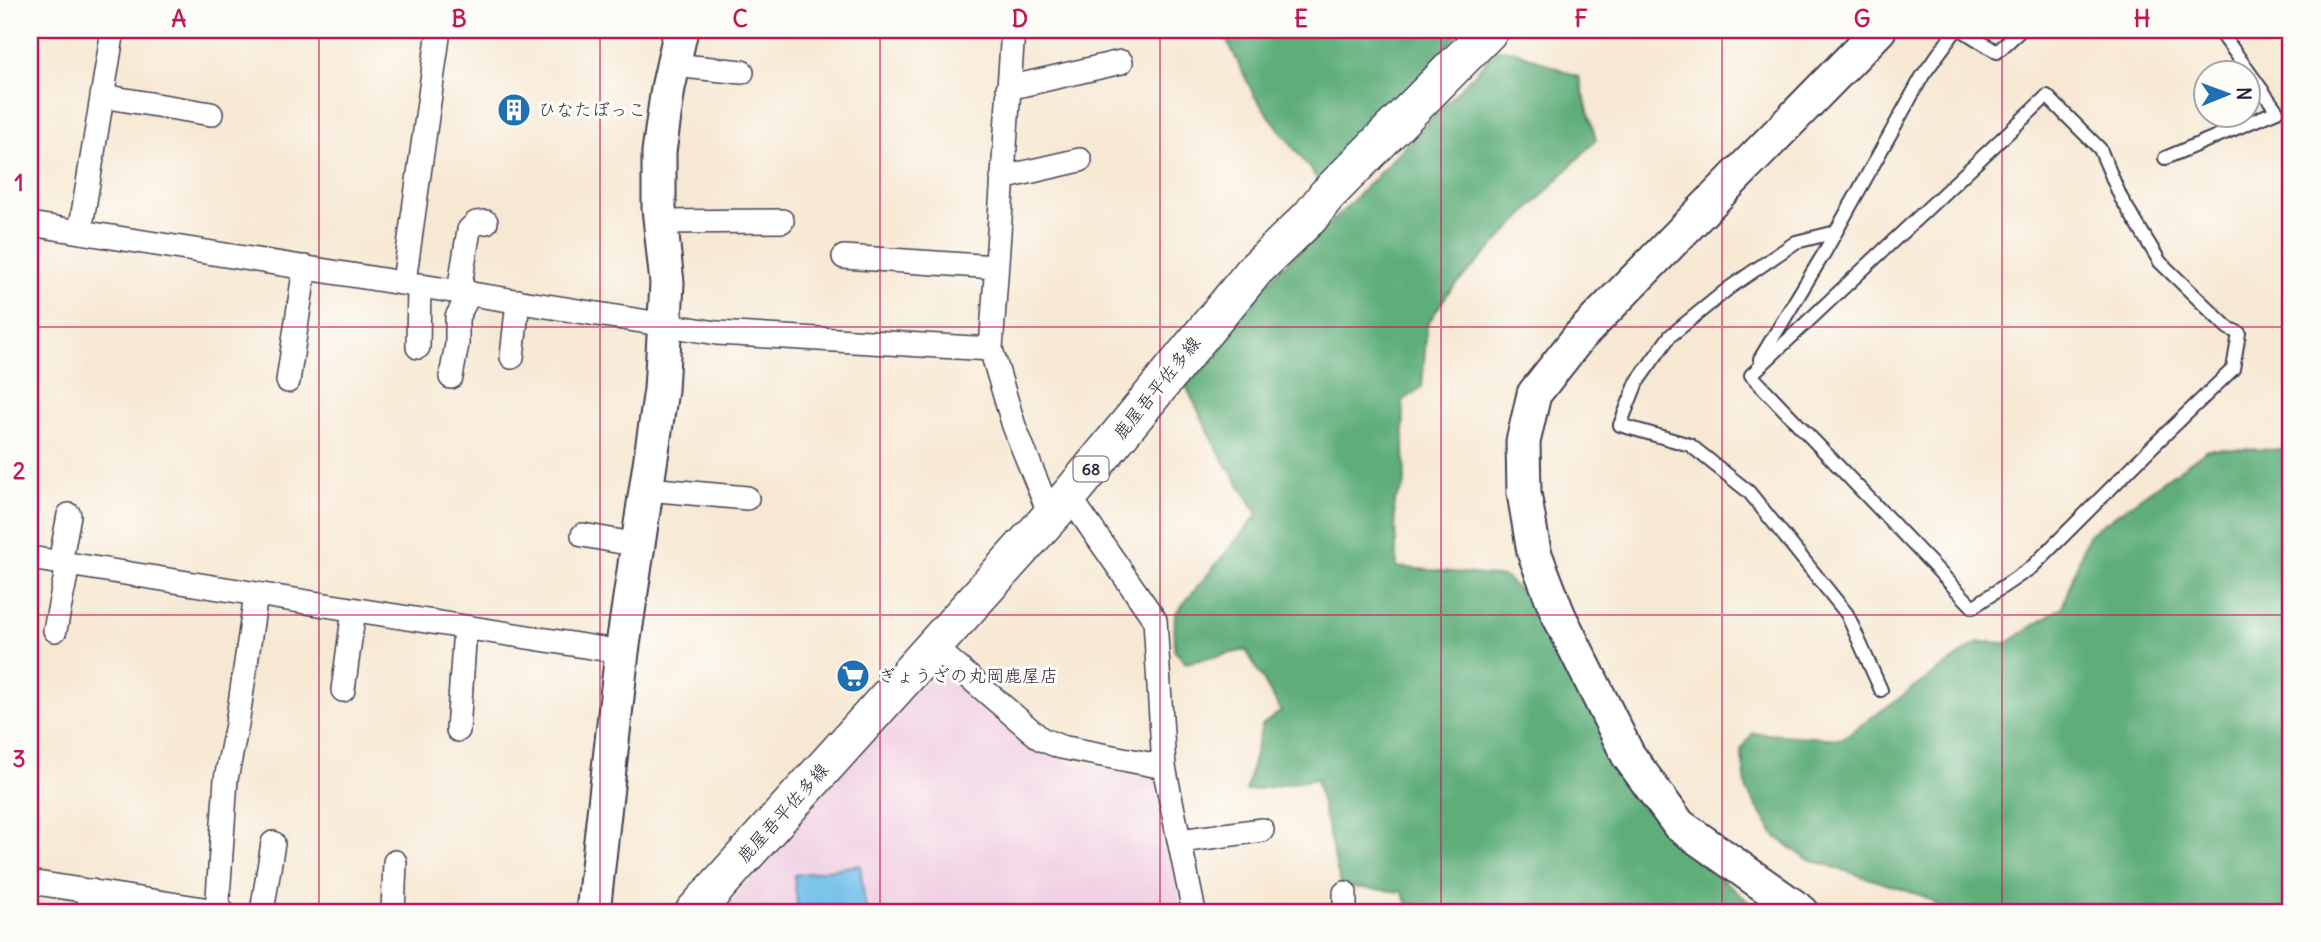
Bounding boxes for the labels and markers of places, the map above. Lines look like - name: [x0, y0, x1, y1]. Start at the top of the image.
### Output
- building icon: ひなたぼっこ: [495, 91, 533, 129]
- place label: ひなたぼっこ: [538, 98, 646, 121]
- supermarket icon: ぎょうざの丸岡鹿屋店: [834, 657, 872, 695]
- place label: ぎょうざの丸岡鹿屋店: [878, 664, 1058, 687]

